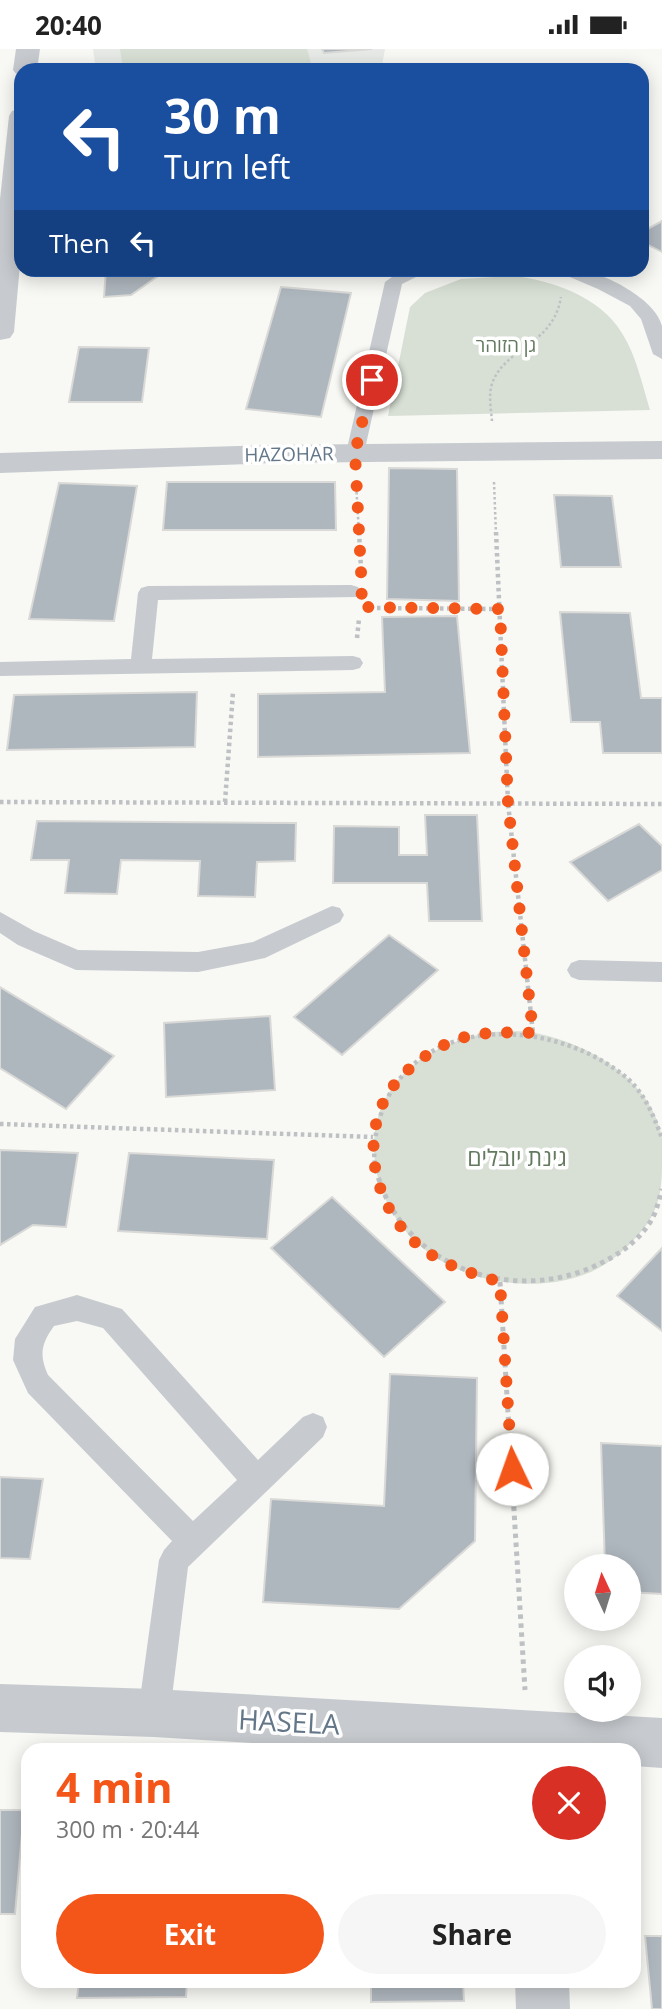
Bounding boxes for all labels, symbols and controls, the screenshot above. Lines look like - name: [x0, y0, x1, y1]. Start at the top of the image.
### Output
- text: 20:40: [35, 7, 102, 43]
- text: 30 m: [164, 82, 281, 148]
- icon: left: [49, 91, 140, 182]
- text: Turn left: [164, 145, 290, 188]
- icon: left: [124, 224, 162, 262]
- text: Then: [49, 225, 110, 261]
- park label: גן הזוהר: [476, 332, 536, 358]
- pin: [342, 350, 402, 410]
- icon: arrive: [353, 361, 391, 399]
- street label: HAZOHAR: [244, 440, 334, 468]
- park label: גינת יובלים: [467, 1141, 567, 1173]
- position arrow: [475, 1432, 549, 1506]
- north arrow: [564, 1554, 640, 1631]
- map controls: [564, 1554, 641, 1722]
- button: sound: [564, 1645, 641, 1722]
- street label: HASELA: [237, 1699, 341, 1743]
- text: 4 min: [56, 1758, 173, 1815]
- button: close: [532, 1766, 606, 1840]
- text: 300 m · 20:44: [56, 1813, 199, 1845]
- button: Exit: [56, 1894, 324, 1974]
- button: Share: [338, 1894, 606, 1974]

